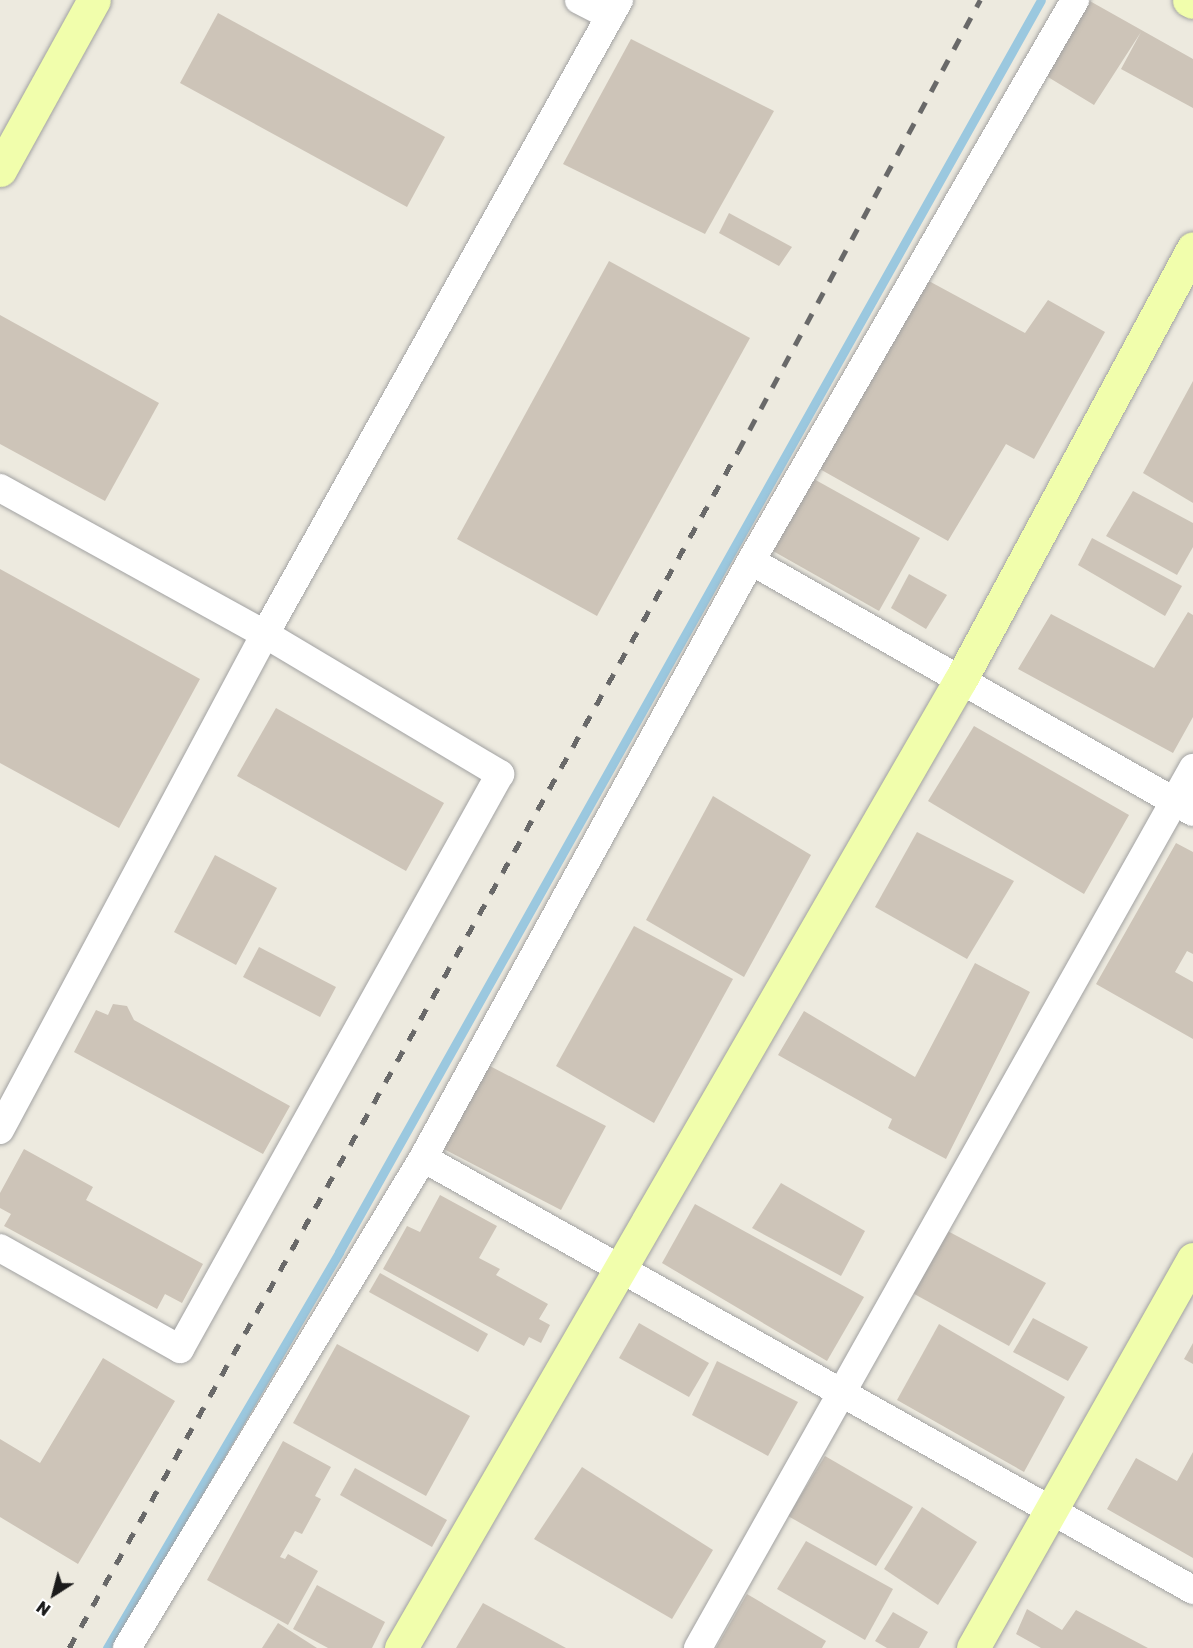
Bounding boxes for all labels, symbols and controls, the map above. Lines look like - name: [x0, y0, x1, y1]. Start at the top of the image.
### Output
- north arrow: [24, 1564, 84, 1624]
- text: N: [33, 1597, 54, 1620]

